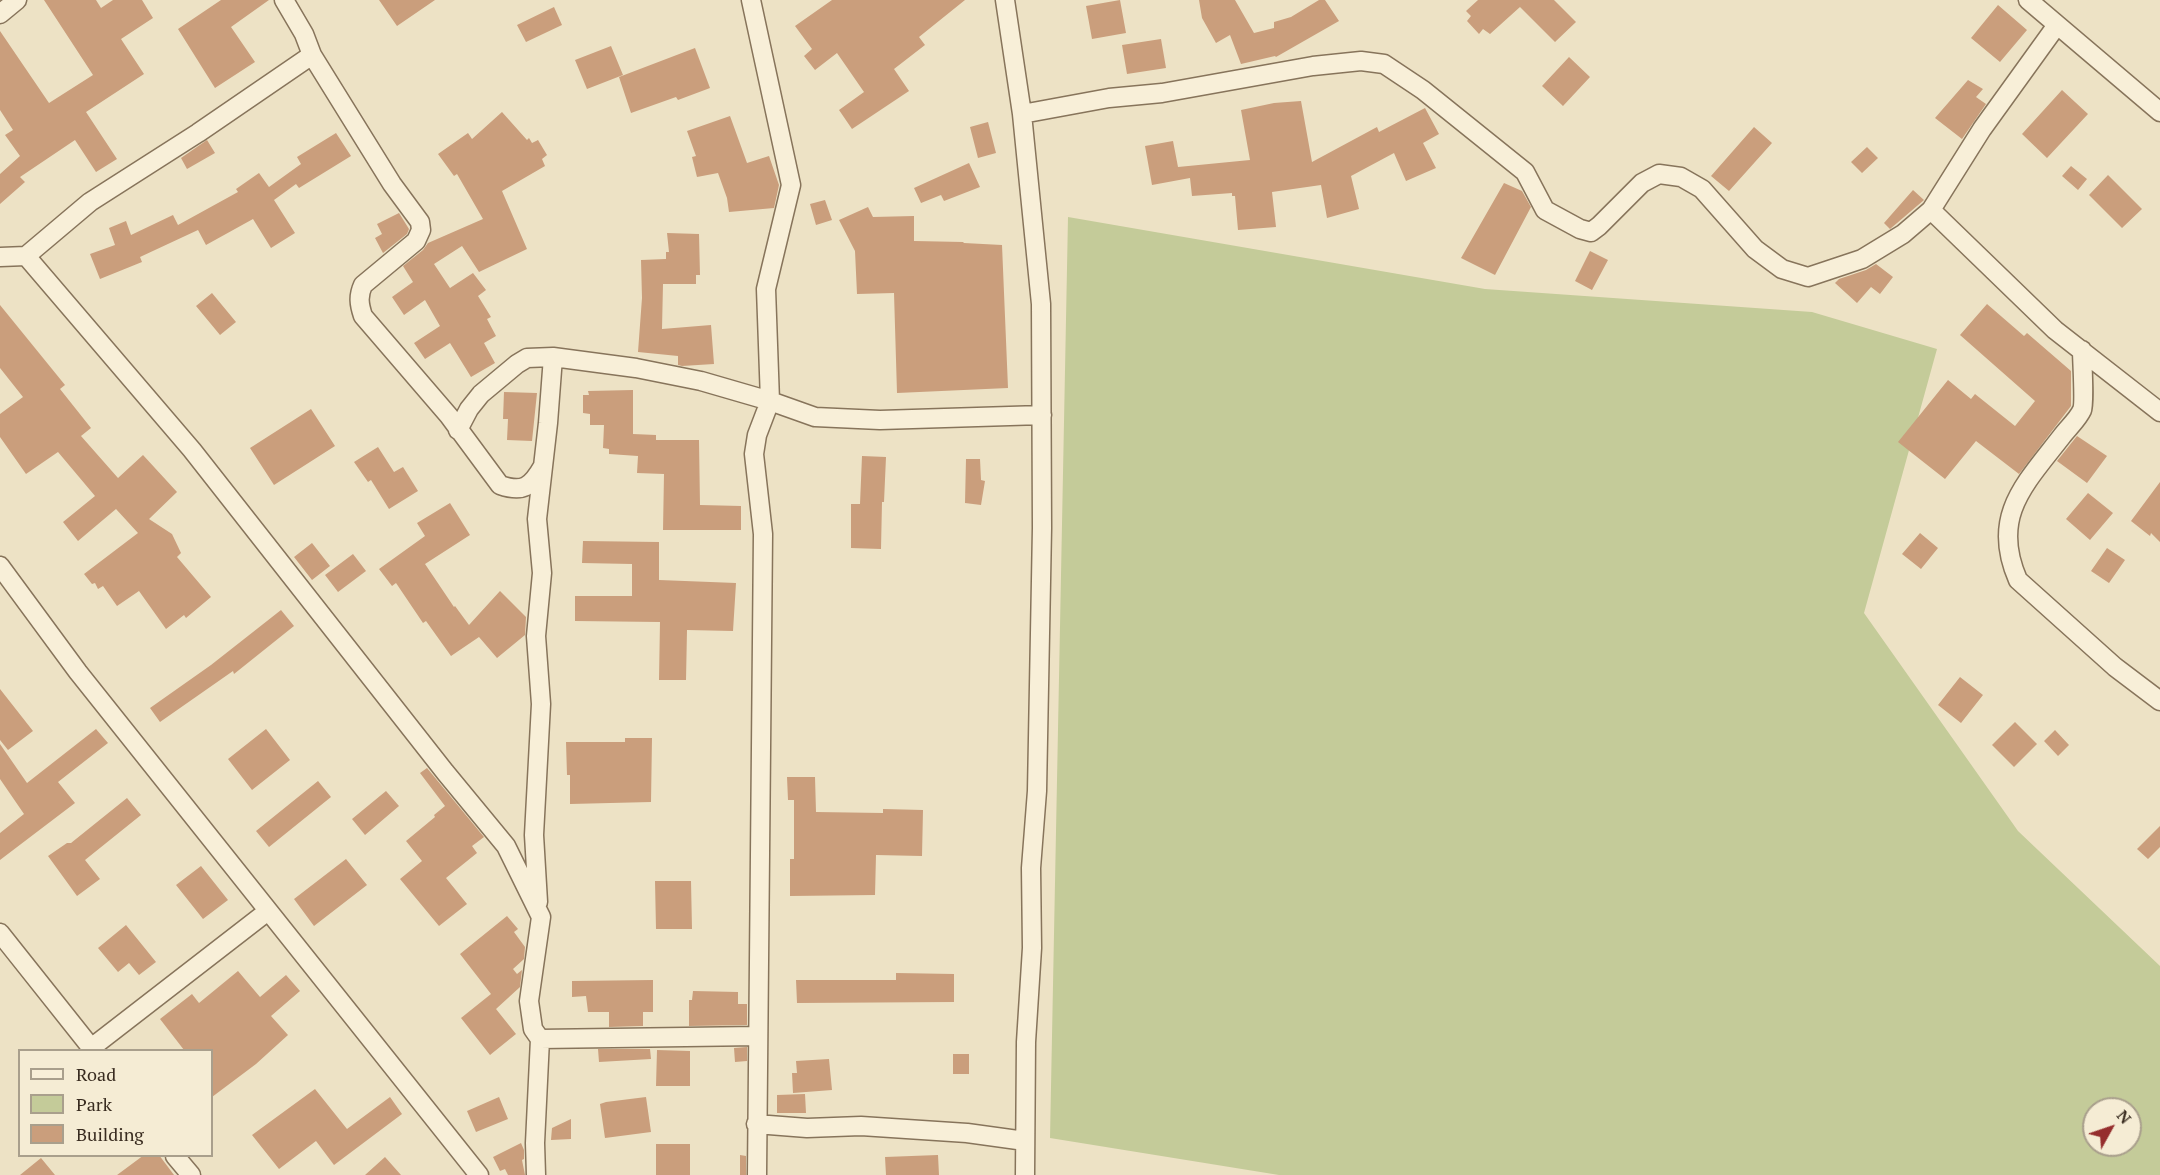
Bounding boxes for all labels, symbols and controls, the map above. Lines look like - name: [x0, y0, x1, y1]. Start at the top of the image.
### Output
- legend: [18, 1049, 213, 1157]
- text: Road: [76, 1062, 116, 1086]
- text: Park: [76, 1092, 112, 1116]
- north arrow: [2082, 1097, 2142, 1157]
- text: N: [2112, 1105, 2137, 1128]
- text: Building: [76, 1122, 144, 1146]

